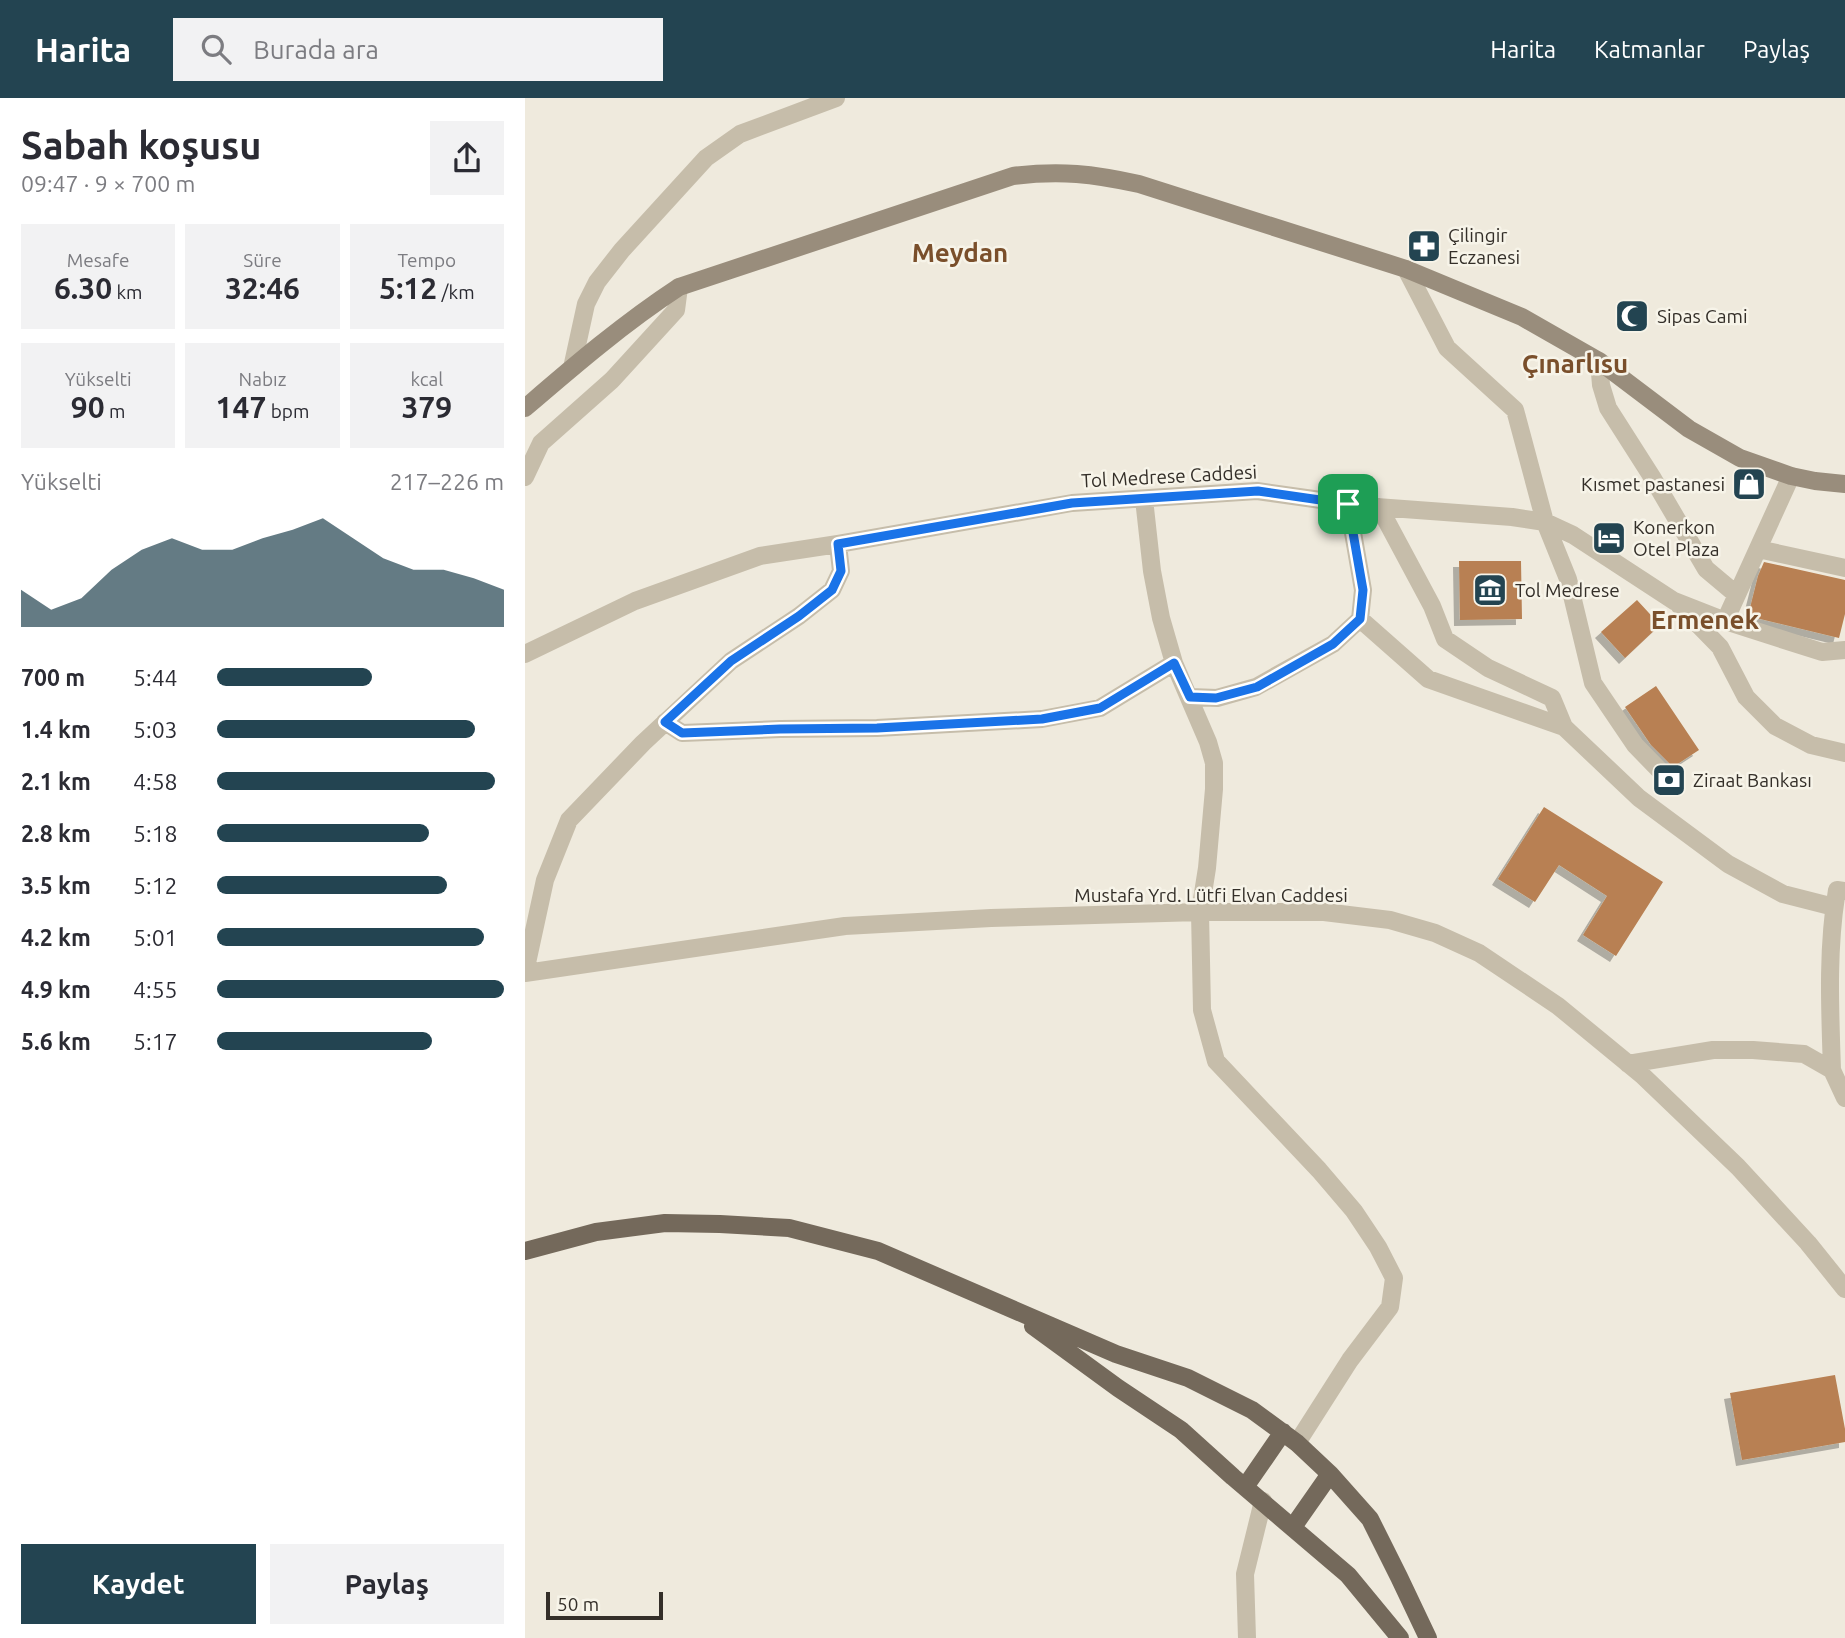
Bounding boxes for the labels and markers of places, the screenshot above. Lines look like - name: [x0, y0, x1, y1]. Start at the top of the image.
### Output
- place label: Çilingir Eczanesi: [1448, 224, 1520, 268]
- pharmacy icon: Çilingir Eczanesi: [1405, 227, 1443, 265]
- mosque icon: Sipas Cami: [1613, 297, 1651, 335]
- place label: Sipas Cami: [1657, 305, 1748, 327]
- shop icon: Kısmet pastanesi: [1730, 465, 1768, 503]
- place label: Kısmet pastanesi: [1581, 473, 1725, 495]
- pin: [1318, 474, 1378, 534]
- place label: Konerkon Otel Plaza: [1633, 516, 1720, 560]
- hotel icon: Konerkon Otel Plaza: [1590, 519, 1628, 557]
- museum icon: Tol Medrese: [1471, 571, 1509, 609]
- place label: Tol Medrese: [1515, 579, 1620, 601]
- bank icon: Ziraat Bankası: [1650, 761, 1688, 799]
- place label: Ziraat Bankası: [1693, 769, 1812, 791]

